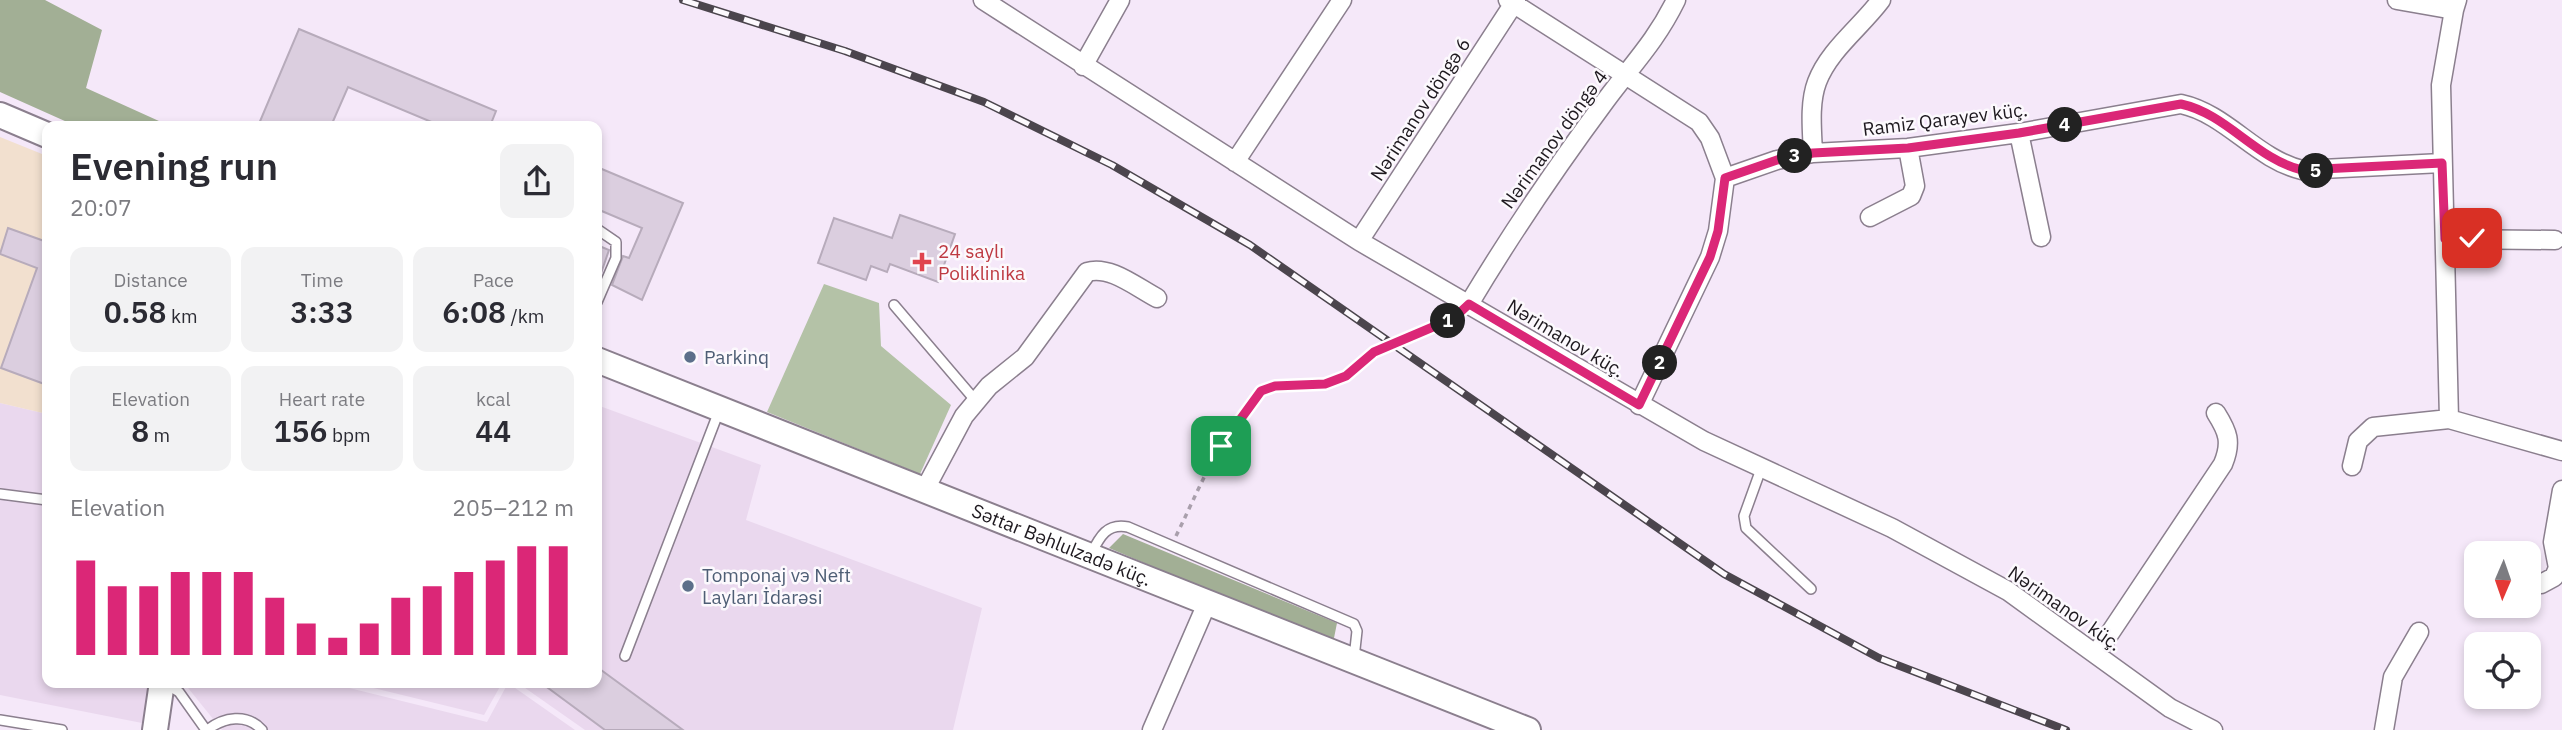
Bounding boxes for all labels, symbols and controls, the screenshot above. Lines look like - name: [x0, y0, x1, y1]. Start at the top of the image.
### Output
- street label: Nərimanov döngə 6: [1365, 33, 1475, 185]
- street label: Nərimanov döngə 4: [1495, 65, 1613, 213]
- street label: Ramiz Qarayev küç.: [1861, 97, 2029, 141]
- pin: 4: [2048, 108, 2082, 142]
- text: 4: [2059, 112, 2070, 136]
- pin: 3: [1778, 138, 1812, 174]
- text: Evening run: [70, 141, 278, 190]
- text: 3: [1789, 143, 1800, 167]
- button: share: [500, 144, 574, 218]
- pin: 5: [2298, 154, 2334, 188]
- text: 5: [2310, 158, 2321, 182]
- text: 20:07: [70, 192, 132, 222]
- pin: [2442, 208, 2502, 268]
- icon: check: [2453, 219, 2491, 257]
- place label: 24 saylı Poliklinika: [938, 239, 1025, 285]
- marker: 24 saylı Poliklinika: [912, 252, 932, 272]
- text: Distance: [114, 268, 188, 292]
- text: Time: [301, 268, 343, 292]
- text: Pace: [473, 268, 514, 292]
- text: 0.58: [104, 292, 167, 331]
- text: 3:33: [290, 292, 354, 331]
- text: 6:08: [442, 292, 506, 331]
- street label: Nərimanov küç.: [1503, 294, 1629, 382]
- text: km: [167, 304, 198, 328]
- text: /km: [506, 304, 544, 328]
- pin: 1: [1430, 304, 1466, 338]
- text: 1: [1442, 308, 1453, 332]
- place label: Parkinq: [704, 345, 769, 369]
- pin: 2: [1642, 346, 1678, 380]
- marker: Parkinq: [682, 349, 698, 365]
- text: 2: [1654, 350, 1665, 374]
- text: Elevation: [111, 387, 190, 411]
- text: Heart rate: [279, 387, 365, 411]
- text: kcal: [476, 387, 511, 411]
- text: 8: [131, 411, 149, 450]
- text: 156: [273, 411, 327, 450]
- text: 44: [475, 411, 511, 450]
- pin: [1191, 416, 1251, 476]
- text: m: [149, 423, 170, 447]
- text: bpm: [327, 423, 371, 447]
- icon: arrive: [1202, 427, 1240, 465]
- text: Elevation: [70, 492, 165, 522]
- text: 205–212 m: [452, 492, 574, 522]
- street label: Səttar Bəhlulzadə küç.: [968, 498, 1155, 591]
- north arrow: [2464, 541, 2541, 618]
- map controls: [2464, 541, 2541, 709]
- street label: Nərimanov küç.: [2004, 560, 2126, 656]
- place label: Tomponaj vэ Neft Layları İdarəsi: [702, 563, 851, 609]
- marker: Tomponaj vэ Neft Layları İdarəsi: [680, 578, 696, 594]
- button: locate: [2464, 632, 2541, 709]

